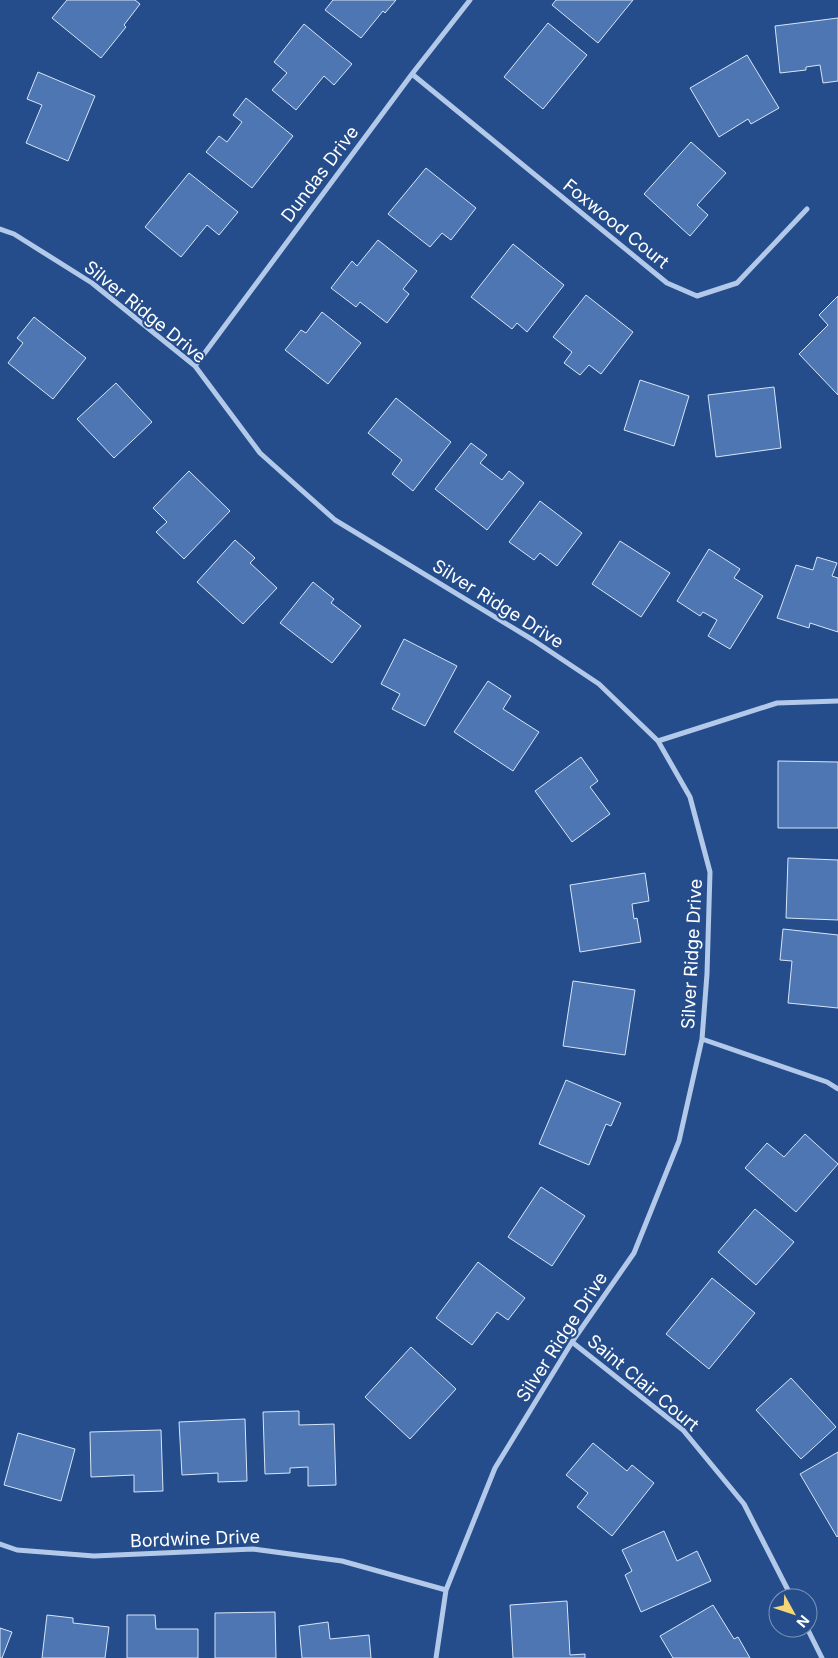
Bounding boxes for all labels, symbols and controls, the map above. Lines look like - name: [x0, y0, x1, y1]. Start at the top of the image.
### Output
- street label: Dundas Drive: [277, 122, 362, 226]
- street label: Foxwood Court: [559, 175, 673, 273]
- street label: Silver Ridge Drive: [80, 256, 210, 367]
- street label: Silver Ridge Drive: [429, 555, 568, 652]
- street label: Silver Ridge Drive: [677, 878, 706, 1030]
- street label: Silver Ridge Drive: [512, 1268, 611, 1406]
- street label: Saint Clair Court: [583, 1330, 703, 1435]
- street label: Bordwine Drive: [130, 1526, 260, 1551]
- north arrow: [768, 1588, 818, 1638]
- text: N: [793, 1612, 813, 1631]

